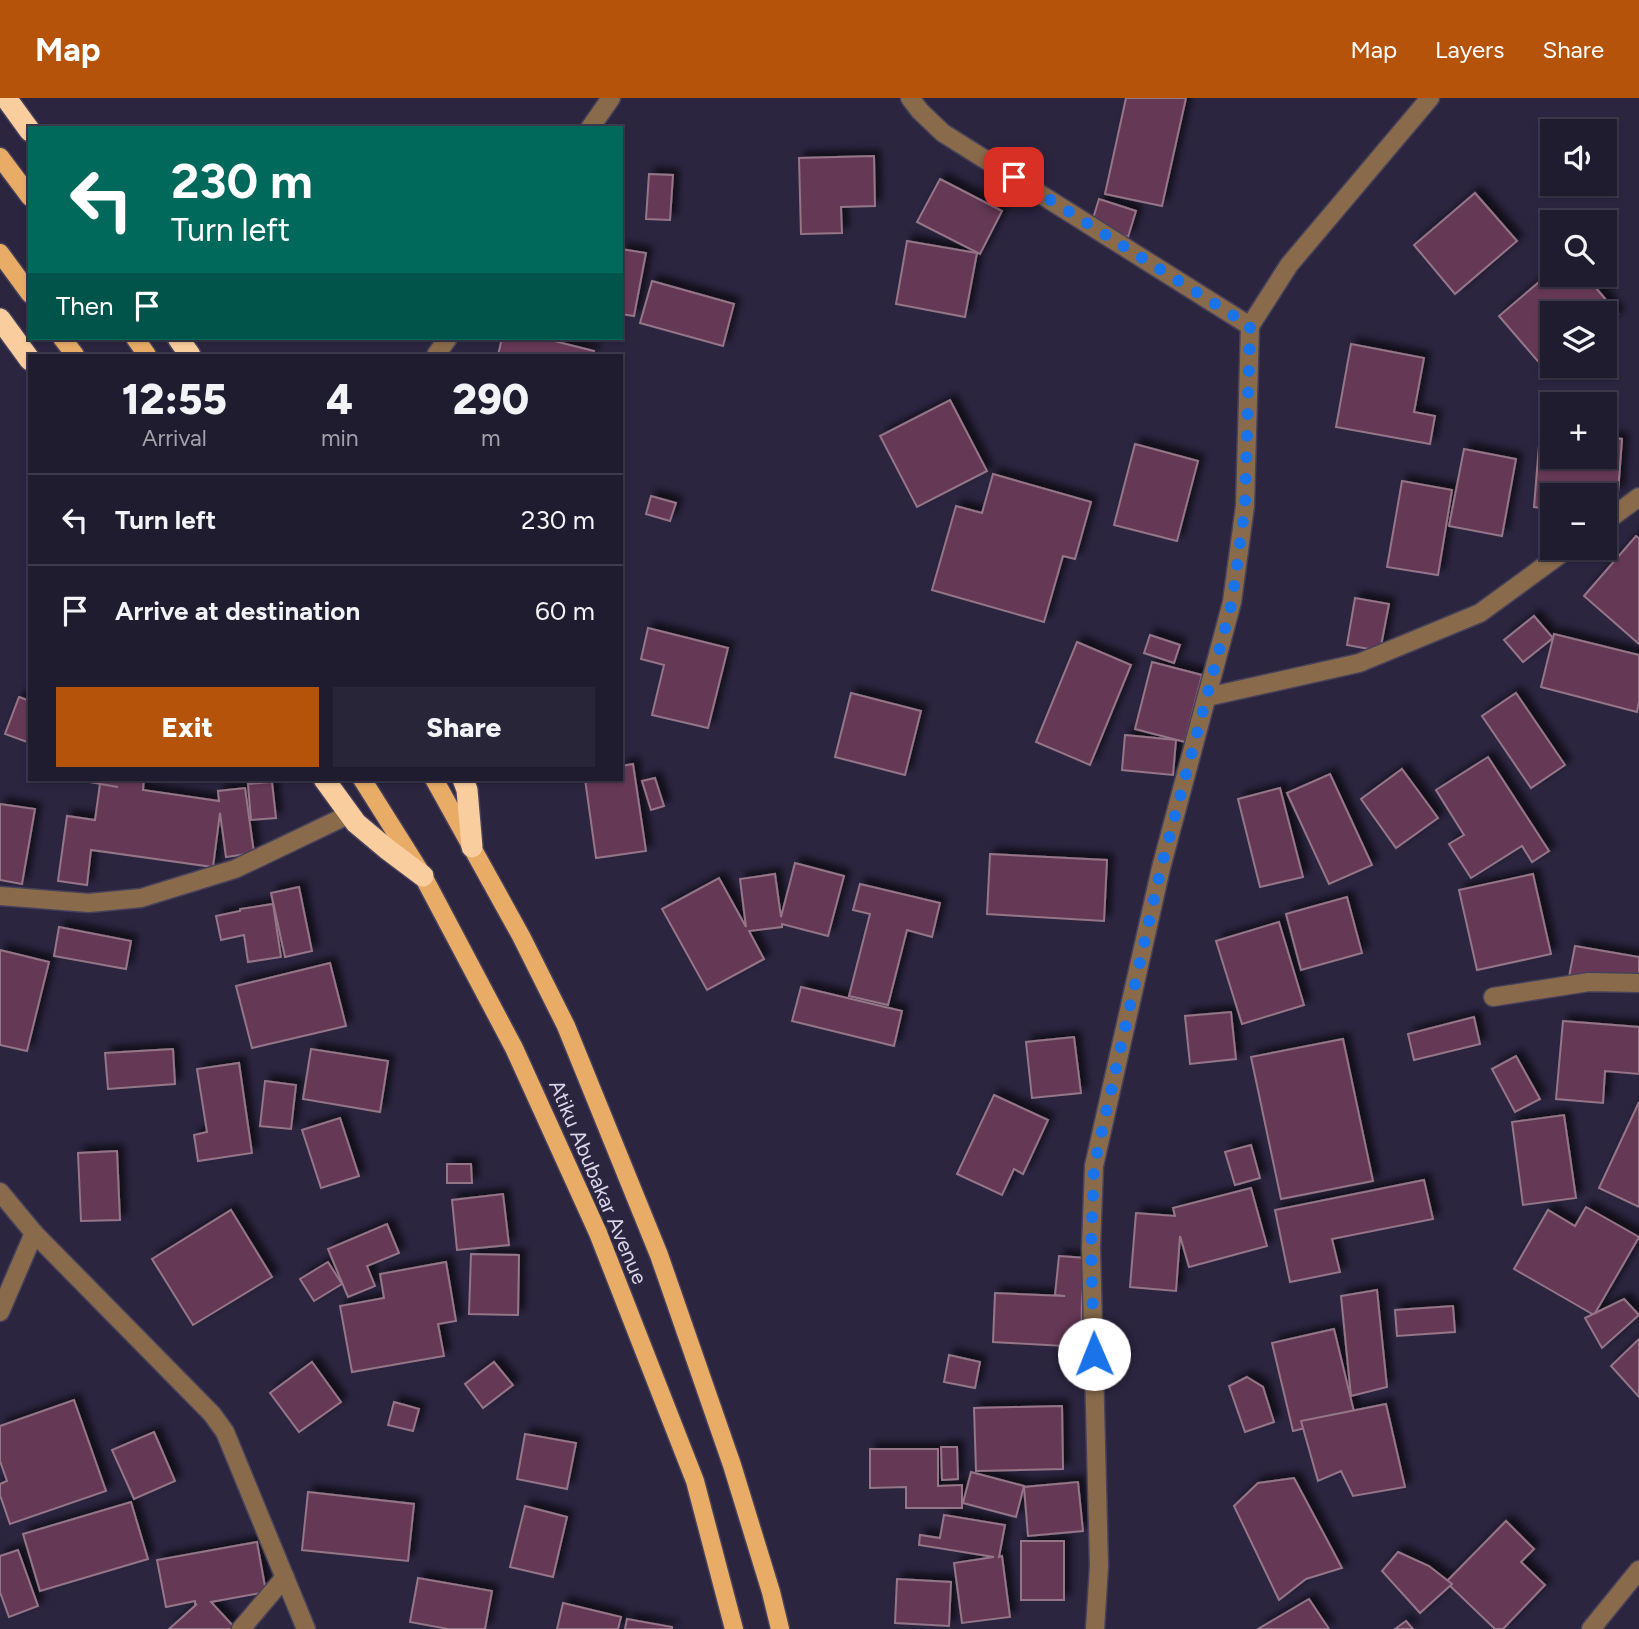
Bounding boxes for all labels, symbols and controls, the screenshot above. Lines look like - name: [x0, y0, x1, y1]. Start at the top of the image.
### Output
- text: Map: [35, 30, 101, 69]
- text: Map: [1350, 35, 1397, 64]
- text: Layers: [1435, 35, 1504, 64]
- text: Share: [1542, 35, 1604, 64]
- map controls: [1540, 119, 1617, 560]
- button: sound: [1540, 119, 1617, 196]
- pin: [984, 147, 1044, 207]
- text: 230 m: [171, 151, 313, 210]
- icon: left: [56, 154, 147, 245]
- icon: arrive: [995, 158, 1033, 196]
- button: search: [1540, 210, 1617, 287]
- text: Turn left: [171, 211, 290, 249]
- icon: arrive: [128, 287, 166, 325]
- text: Then: [56, 290, 114, 322]
- button: layers: [1540, 301, 1617, 378]
- text: 12:55: [122, 374, 227, 425]
- text: 4: [326, 374, 353, 425]
- text: 290: [452, 374, 529, 425]
- button: +: [1540, 392, 1617, 469]
- text: Arrival: [142, 424, 207, 452]
- text: min: [321, 424, 359, 452]
- text: m: [481, 424, 501, 452]
- button: −: [1540, 483, 1617, 560]
- icon: left: [56, 501, 94, 539]
- text: Turn left: [115, 504, 216, 536]
- text: 230 m: [521, 504, 595, 536]
- icon: arrive: [56, 592, 94, 630]
- text: Arrive at destination: [115, 595, 360, 627]
- text: 60 m: [535, 595, 595, 627]
- button: Exit: [56, 687, 319, 767]
- button: Share: [333, 687, 595, 767]
- street label: Atiku Abubakar Avenue: [544, 1076, 653, 1288]
- position arrow: [1057, 1317, 1131, 1391]

